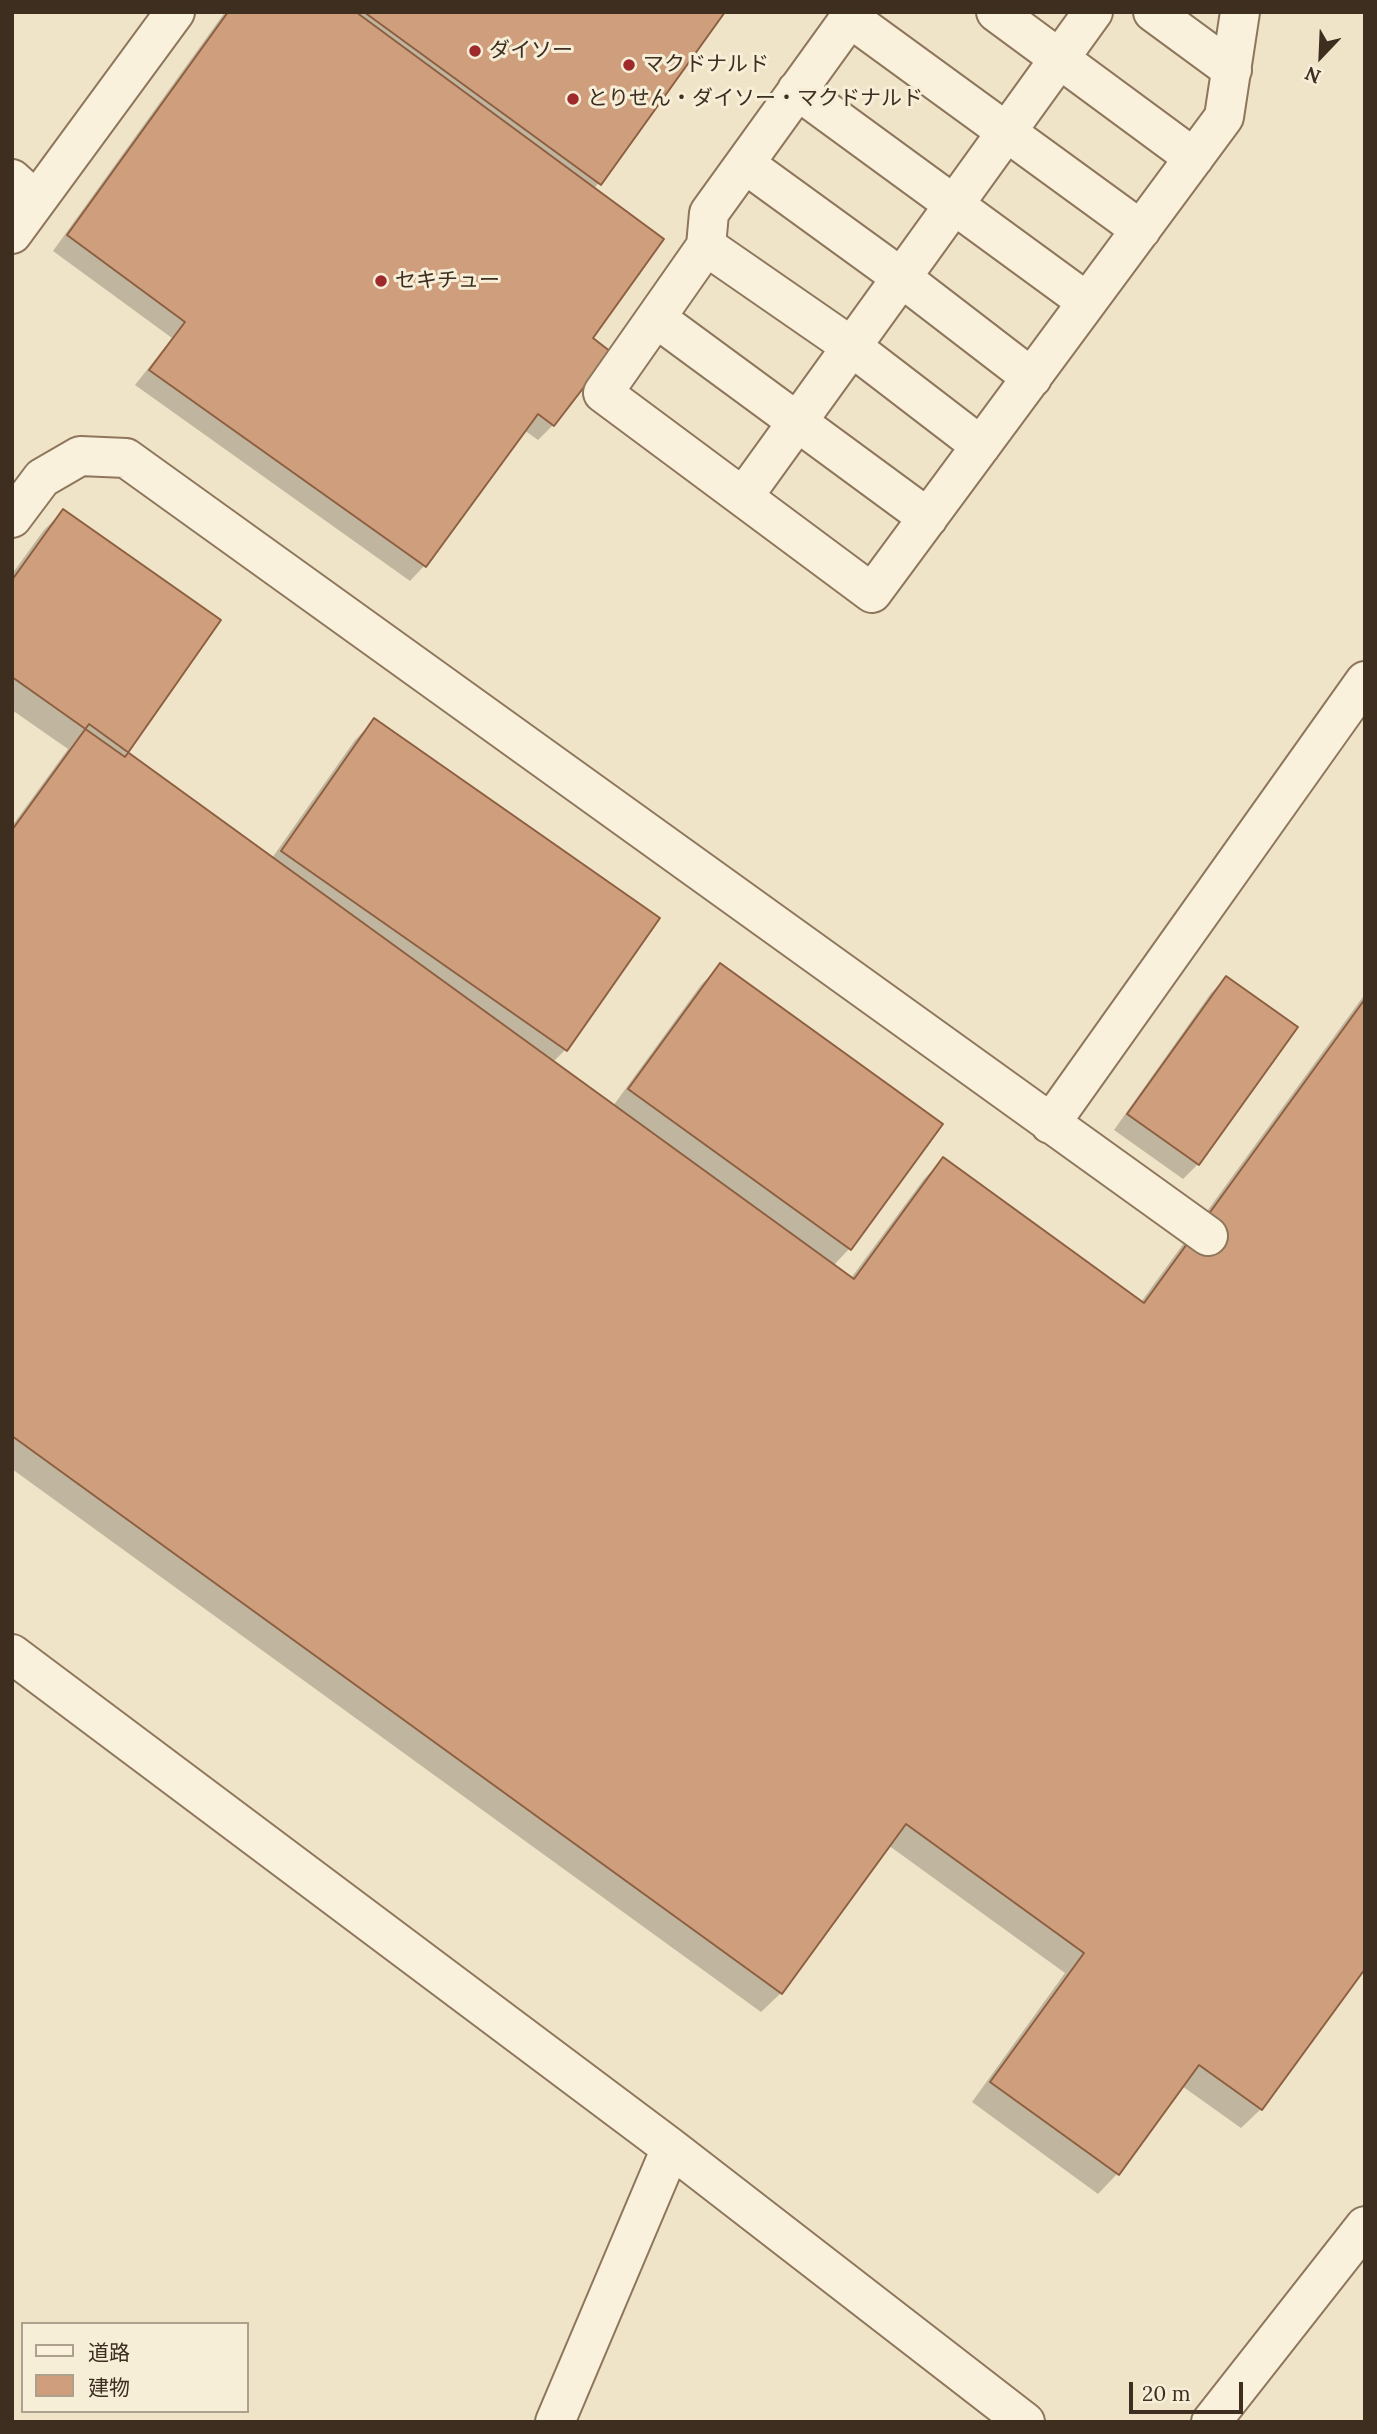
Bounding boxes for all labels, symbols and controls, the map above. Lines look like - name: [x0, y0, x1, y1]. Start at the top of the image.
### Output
- north arrow: [1286, 21, 1356, 91]
- place label: ダイソー: [489, 38, 573, 64]
- marker: ダイソー: [467, 43, 483, 59]
- place label: マクドナルド: [643, 52, 769, 78]
- marker: マクドナルド: [621, 57, 637, 73]
- text: N: [1301, 61, 1324, 89]
- place label: とりせん・ダイソー・マクドナルド: [587, 86, 923, 112]
- marker: とりせん・ダイソー・マクドナルド: [565, 91, 581, 107]
- place label: セキチュー: [395, 268, 500, 294]
- marker: セキチュー: [373, 273, 389, 289]
- legend: [21, 2322, 248, 2413]
- text: 道路: [88, 2339, 130, 2366]
- scale bar: [1132, 2368, 1246, 2412]
- text: 建物: [88, 2374, 130, 2401]
- text: 20 m: [1142, 2380, 1191, 2407]

